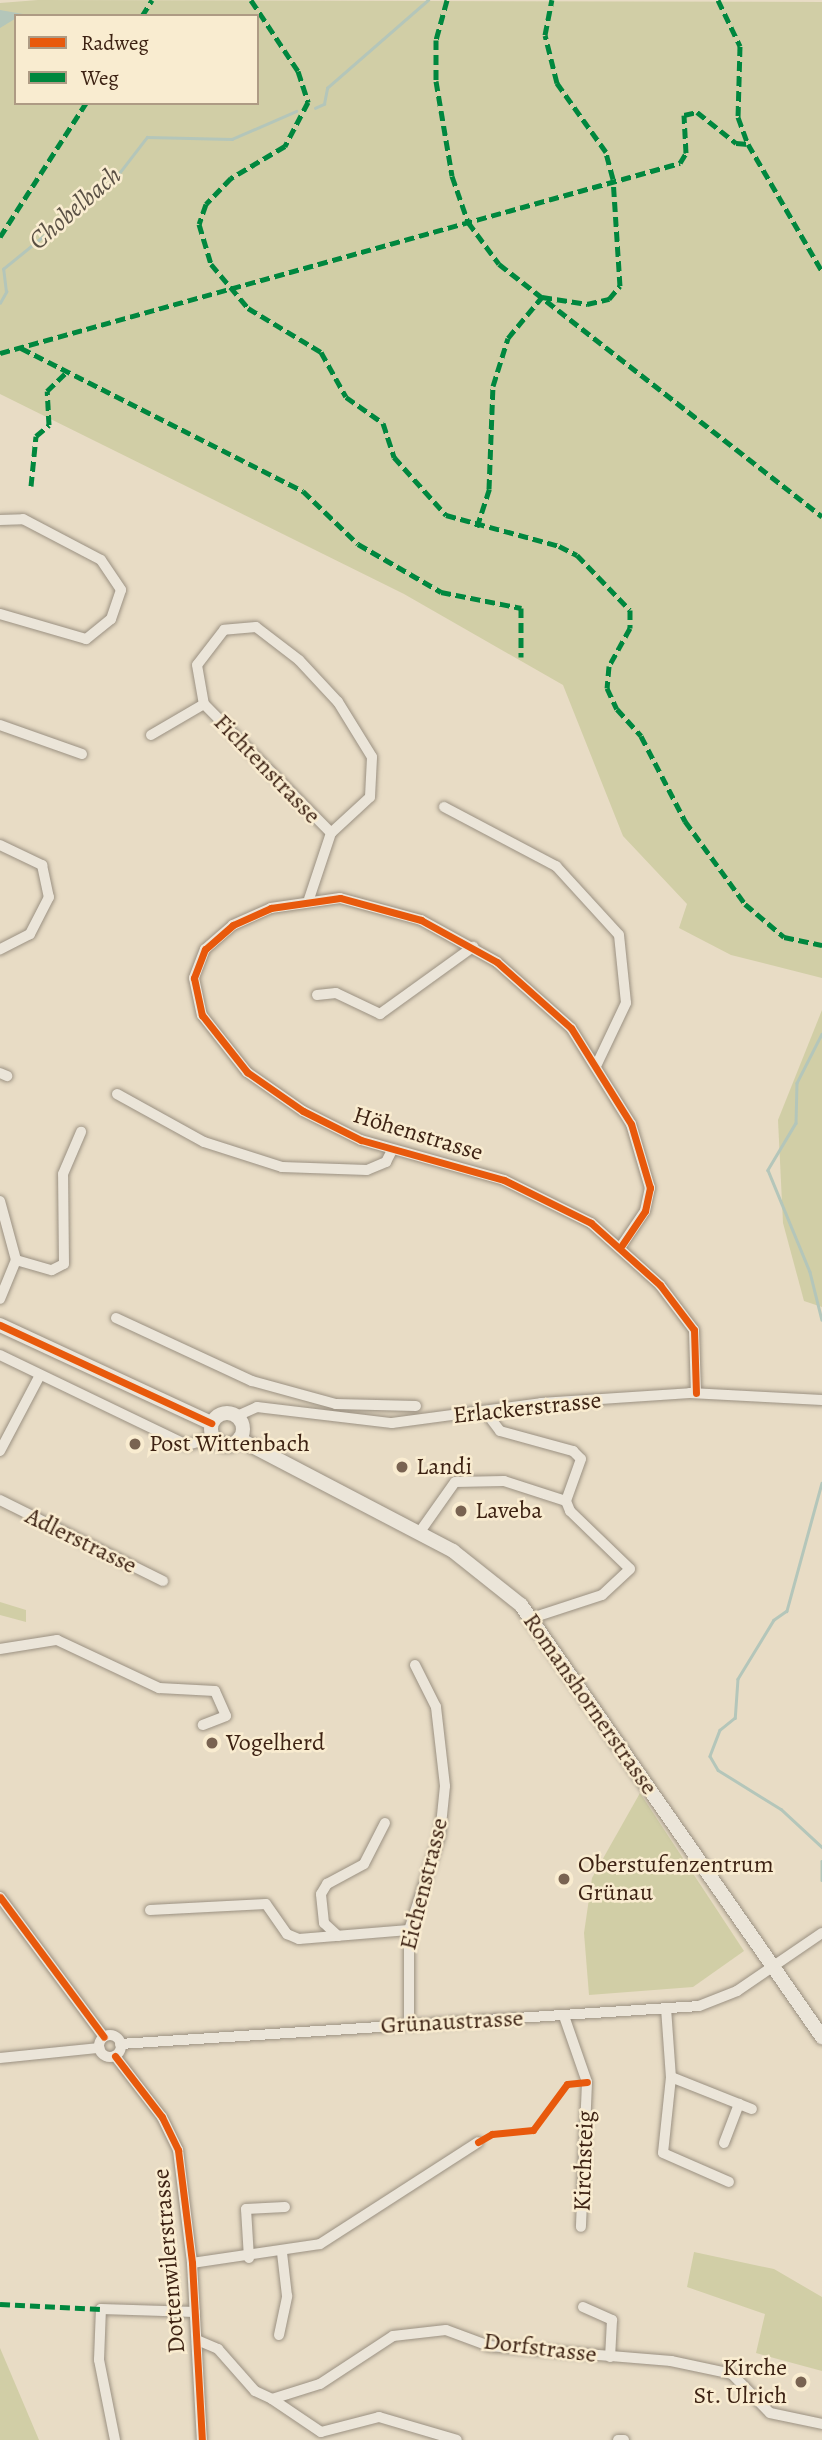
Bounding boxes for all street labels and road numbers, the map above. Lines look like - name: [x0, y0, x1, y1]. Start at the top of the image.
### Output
- street label: Fichtenstrasse: [208, 708, 326, 830]
- street label: Höhenstrasse: [350, 1101, 486, 1167]
- street label: Erlackerstrasse: [451, 1386, 603, 1430]
- street label: Adlerstrasse: [21, 1502, 141, 1580]
- street label: Romanshornerstrasse: [517, 1608, 663, 1800]
- street label: Eichenstrasse: [394, 1815, 454, 1953]
- street label: Grünaustrasse: [380, 2004, 524, 2040]
- street label: Kirchsteig: [568, 2110, 600, 2212]
- street label: Dottenwilerstrasse: [147, 2167, 191, 2355]
- street label: Dorfstrasse: [482, 2327, 598, 2369]

